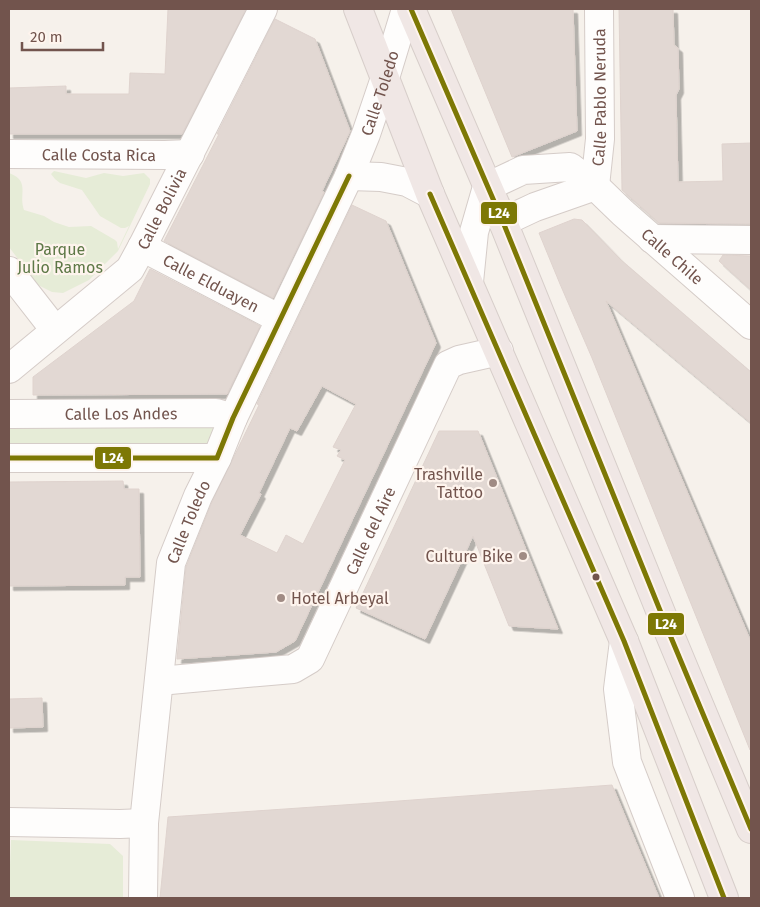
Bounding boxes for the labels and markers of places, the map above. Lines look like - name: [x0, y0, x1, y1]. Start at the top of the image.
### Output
- place label: Trashville Tattoo: [414, 465, 483, 502]
- marker: Trashville Tattoo: [487, 477, 499, 489]
- place label: Culture Bike: [426, 547, 513, 566]
- marker: Culture Bike: [517, 550, 529, 562]
- unlabelled marker: [591, 572, 601, 582]
- place label: Hotel Arbeyal: [291, 589, 389, 608]
- marker: Hotel Arbeyal: [275, 592, 287, 604]

